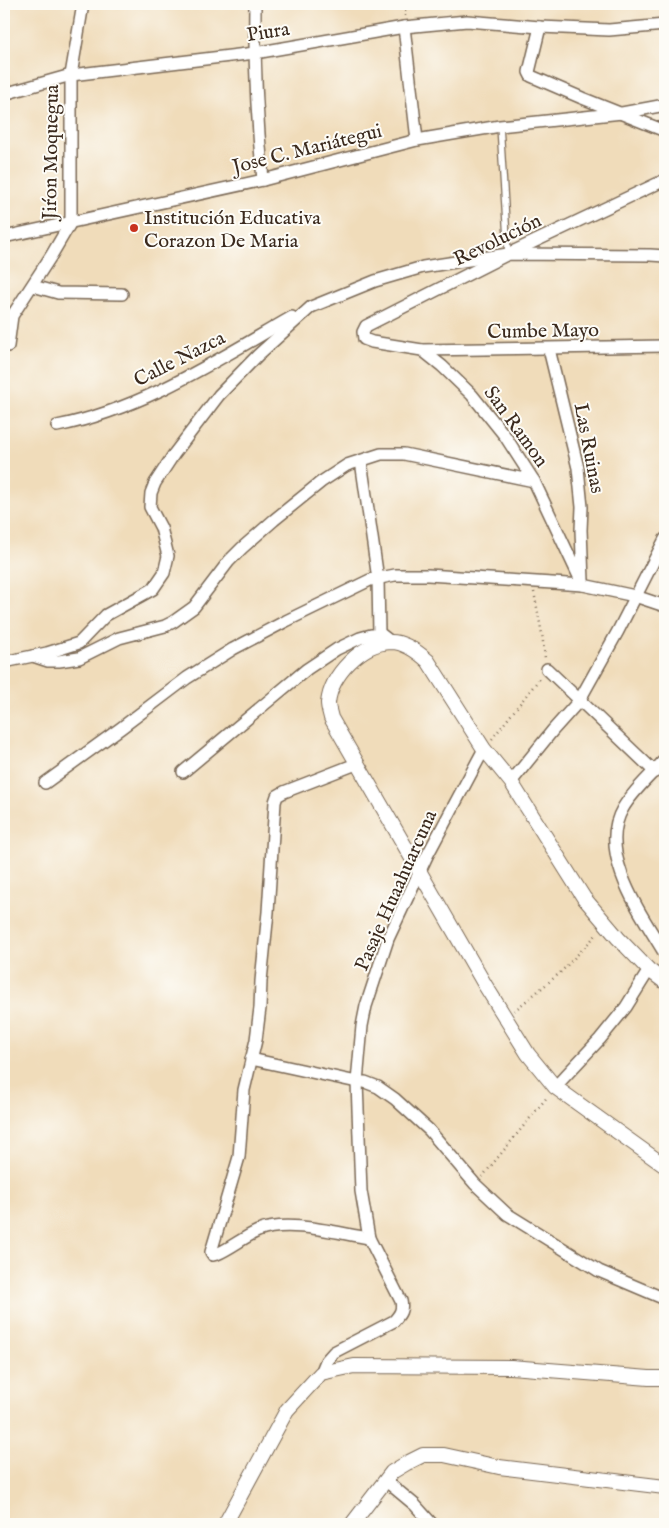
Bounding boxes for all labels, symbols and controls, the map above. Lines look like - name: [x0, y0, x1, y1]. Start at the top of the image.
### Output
- street label: Piura: [245, 17, 292, 48]
- street label: Jiŕon Moquegua: [38, 84, 65, 222]
- street label: Jose C. Mariátegui: [228, 119, 385, 181]
- place label: Institución Educativa Corazon De Maria: [144, 206, 321, 254]
- street label: Revolución: [450, 208, 546, 272]
- marker: Institución Educativa Corazon De Maria: [128, 222, 140, 234]
- street label: Cumbe Mayo: [487, 318, 599, 345]
- street label: Calle Nazca: [130, 326, 230, 393]
- street label: San Ramon: [478, 381, 554, 473]
- street label: Las Ruinas: [568, 401, 610, 496]
- street label: Pasaje Huaahuarcuna: [350, 806, 443, 975]

